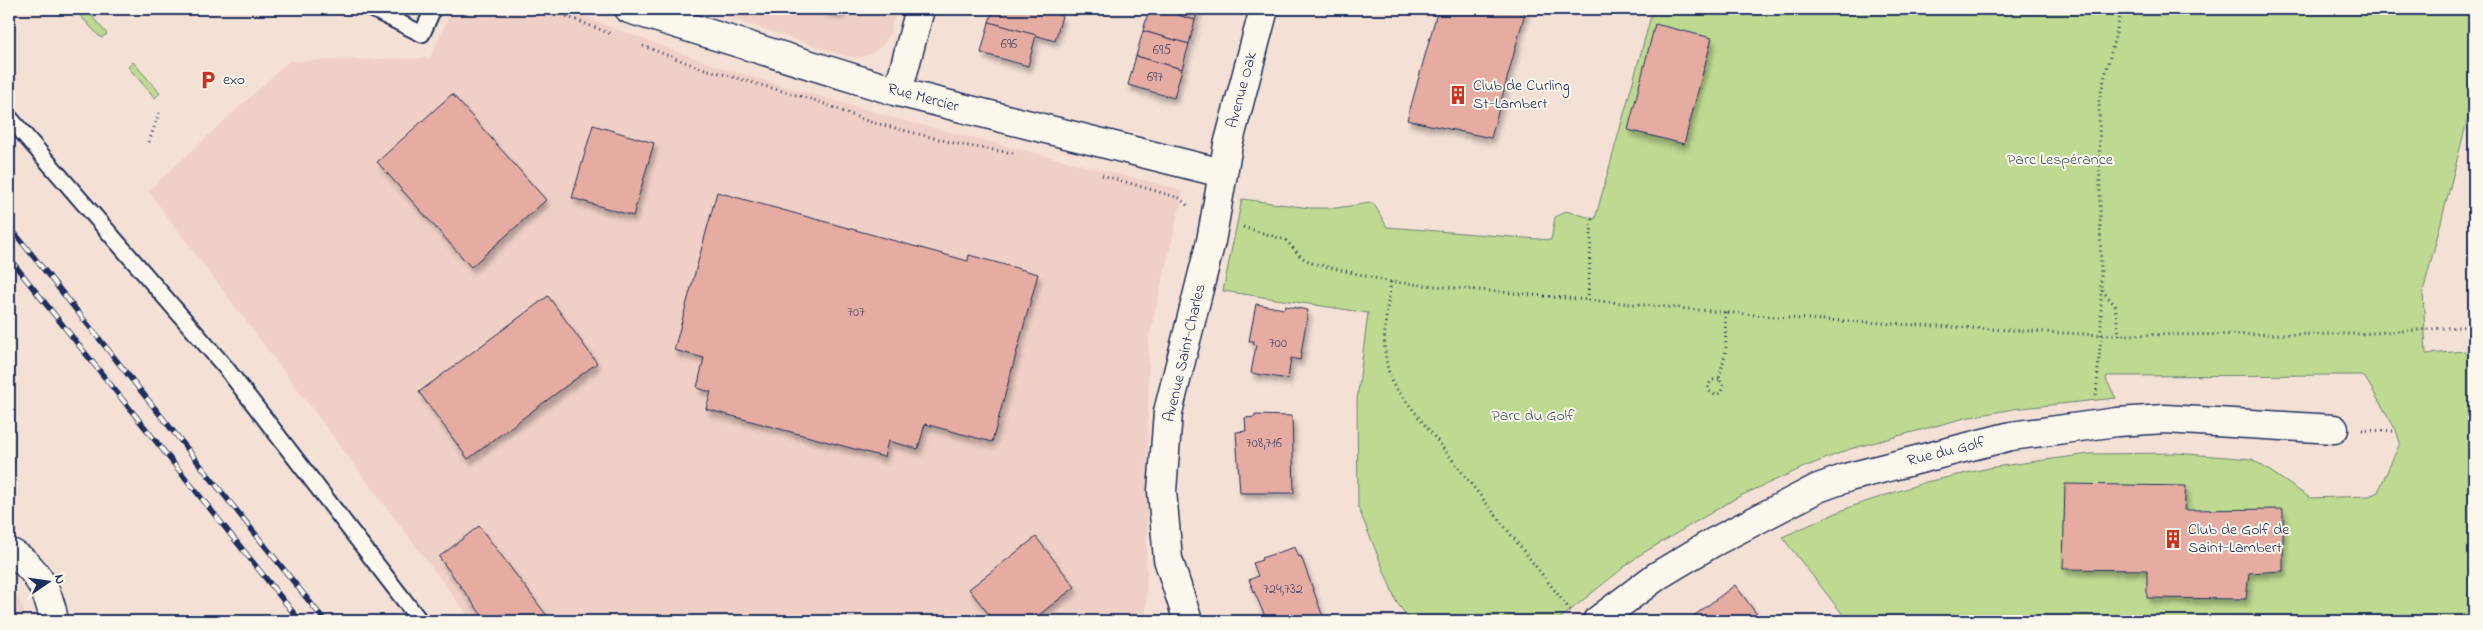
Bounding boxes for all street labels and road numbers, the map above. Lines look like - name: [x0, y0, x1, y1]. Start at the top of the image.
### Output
- street label: Avenue Oak: [1220, 48, 1264, 131]
- street label: Rue Mercier: [885, 77, 961, 119]
- street label: Avenue Saint-Charles: [1157, 282, 1213, 424]
- street label: Rue du Golf: [1905, 431, 1988, 473]

